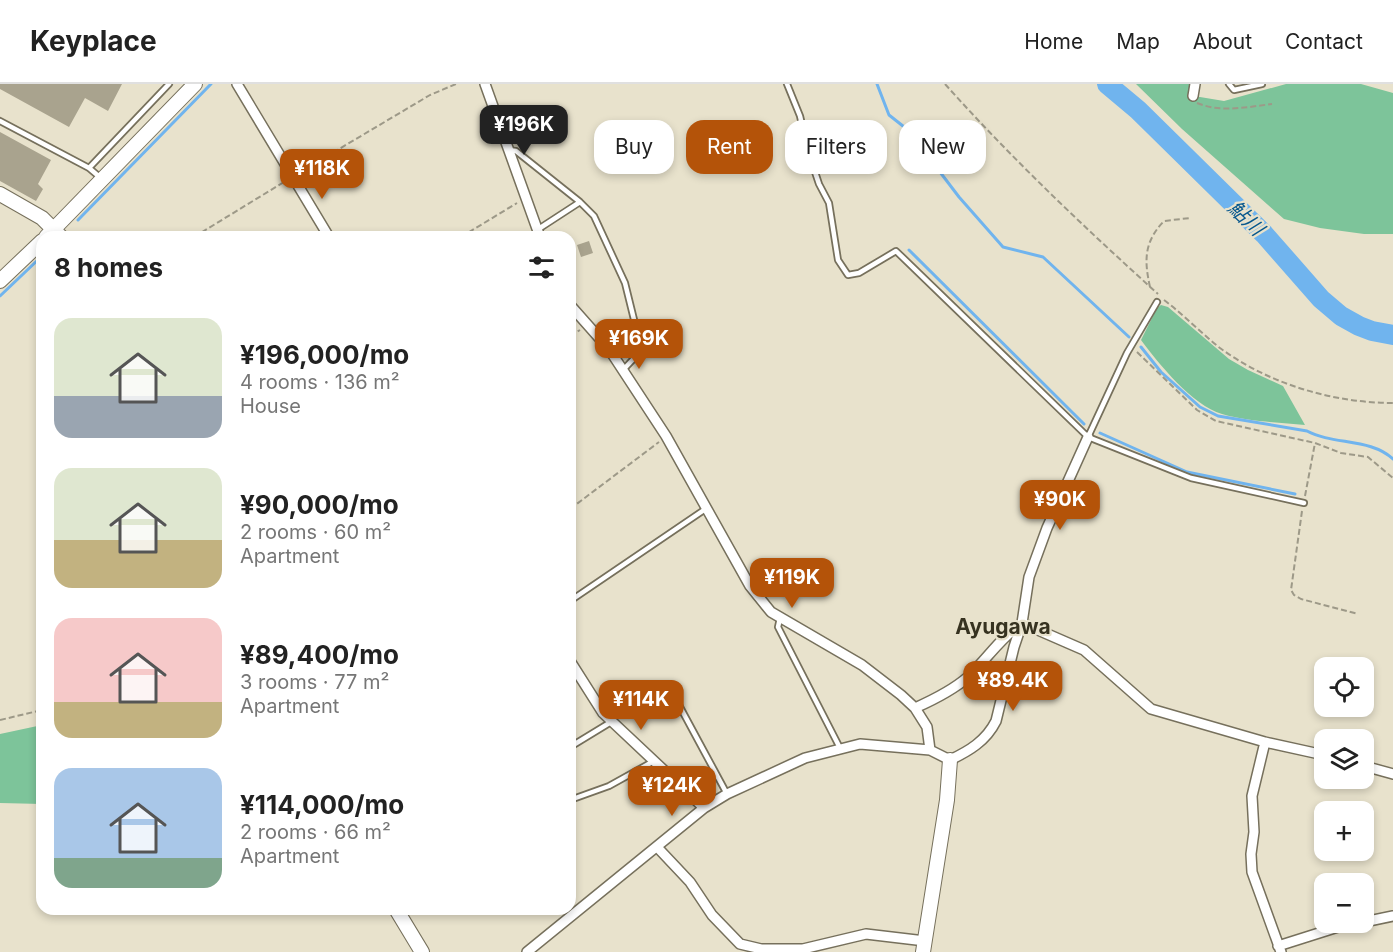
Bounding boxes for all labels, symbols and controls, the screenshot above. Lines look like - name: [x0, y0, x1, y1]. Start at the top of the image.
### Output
- text: Keyplace: [30, 24, 157, 58]
- text: Home: [1024, 29, 1083, 54]
- text: Map: [1116, 29, 1160, 54]
- text: About: [1193, 29, 1252, 54]
- text: Contact: [1285, 29, 1363, 54]
- pin: ¥196K: [482, 105, 566, 156]
- text: ¥196K: [494, 112, 554, 136]
- chip: Buy: [594, 120, 674, 174]
- chip: Rent: [686, 120, 773, 174]
- chip: Filters: [785, 120, 887, 174]
- chip: New: [899, 120, 986, 174]
- pin: ¥118K: [280, 149, 364, 200]
- text: ¥118K: [294, 156, 350, 180]
- water label: 鮎川: [1223, 195, 1270, 242]
- icon: filters: [525, 251, 558, 284]
- text: 8 homes: [54, 252, 163, 283]
- pin: ¥169K: [597, 319, 681, 370]
- text: ¥169K: [609, 326, 669, 350]
- text: ¥196,000/mo: [240, 339, 409, 370]
- icon: home: [102, 342, 174, 414]
- text: 4 rooms · 136 m²: [240, 370, 400, 394]
- text: House: [240, 394, 301, 418]
- pin: ¥90K: [1024, 480, 1096, 531]
- text: ¥90K: [1034, 487, 1086, 511]
- text: ¥90,000/mo: [240, 489, 399, 520]
- icon: home: [102, 492, 174, 564]
- text: 2 rooms · 60 m²: [240, 520, 391, 544]
- text: Apartment: [240, 544, 339, 568]
- pin: ¥119K: [750, 558, 834, 609]
- text: ¥119K: [764, 565, 820, 589]
- district label: Ayugawa: [955, 614, 1051, 639]
- text: ¥89,400/mo: [240, 639, 399, 670]
- icon: home: [102, 642, 174, 714]
- map controls: [1314, 657, 1374, 933]
- button: locate: [1314, 657, 1374, 717]
- pin: ¥89.4K: [964, 661, 1062, 712]
- text: ¥89.4K: [977, 668, 1049, 692]
- text: 3 rooms · 77 m²: [240, 670, 389, 694]
- pin: ¥114K: [599, 680, 683, 731]
- text: ¥114K: [613, 687, 669, 711]
- text: Apartment: [240, 694, 339, 718]
- button: layers: [1314, 729, 1374, 789]
- pin: ¥124K: [630, 766, 714, 817]
- text: ¥124K: [642, 773, 702, 797]
- text: ¥114,000/mo: [240, 789, 404, 820]
- icon: home: [102, 792, 174, 864]
- button: +: [1314, 801, 1374, 861]
- text: 2 rooms · 66 m²: [240, 820, 391, 844]
- text: Apartment: [240, 844, 339, 868]
- button: −: [1314, 873, 1374, 933]

